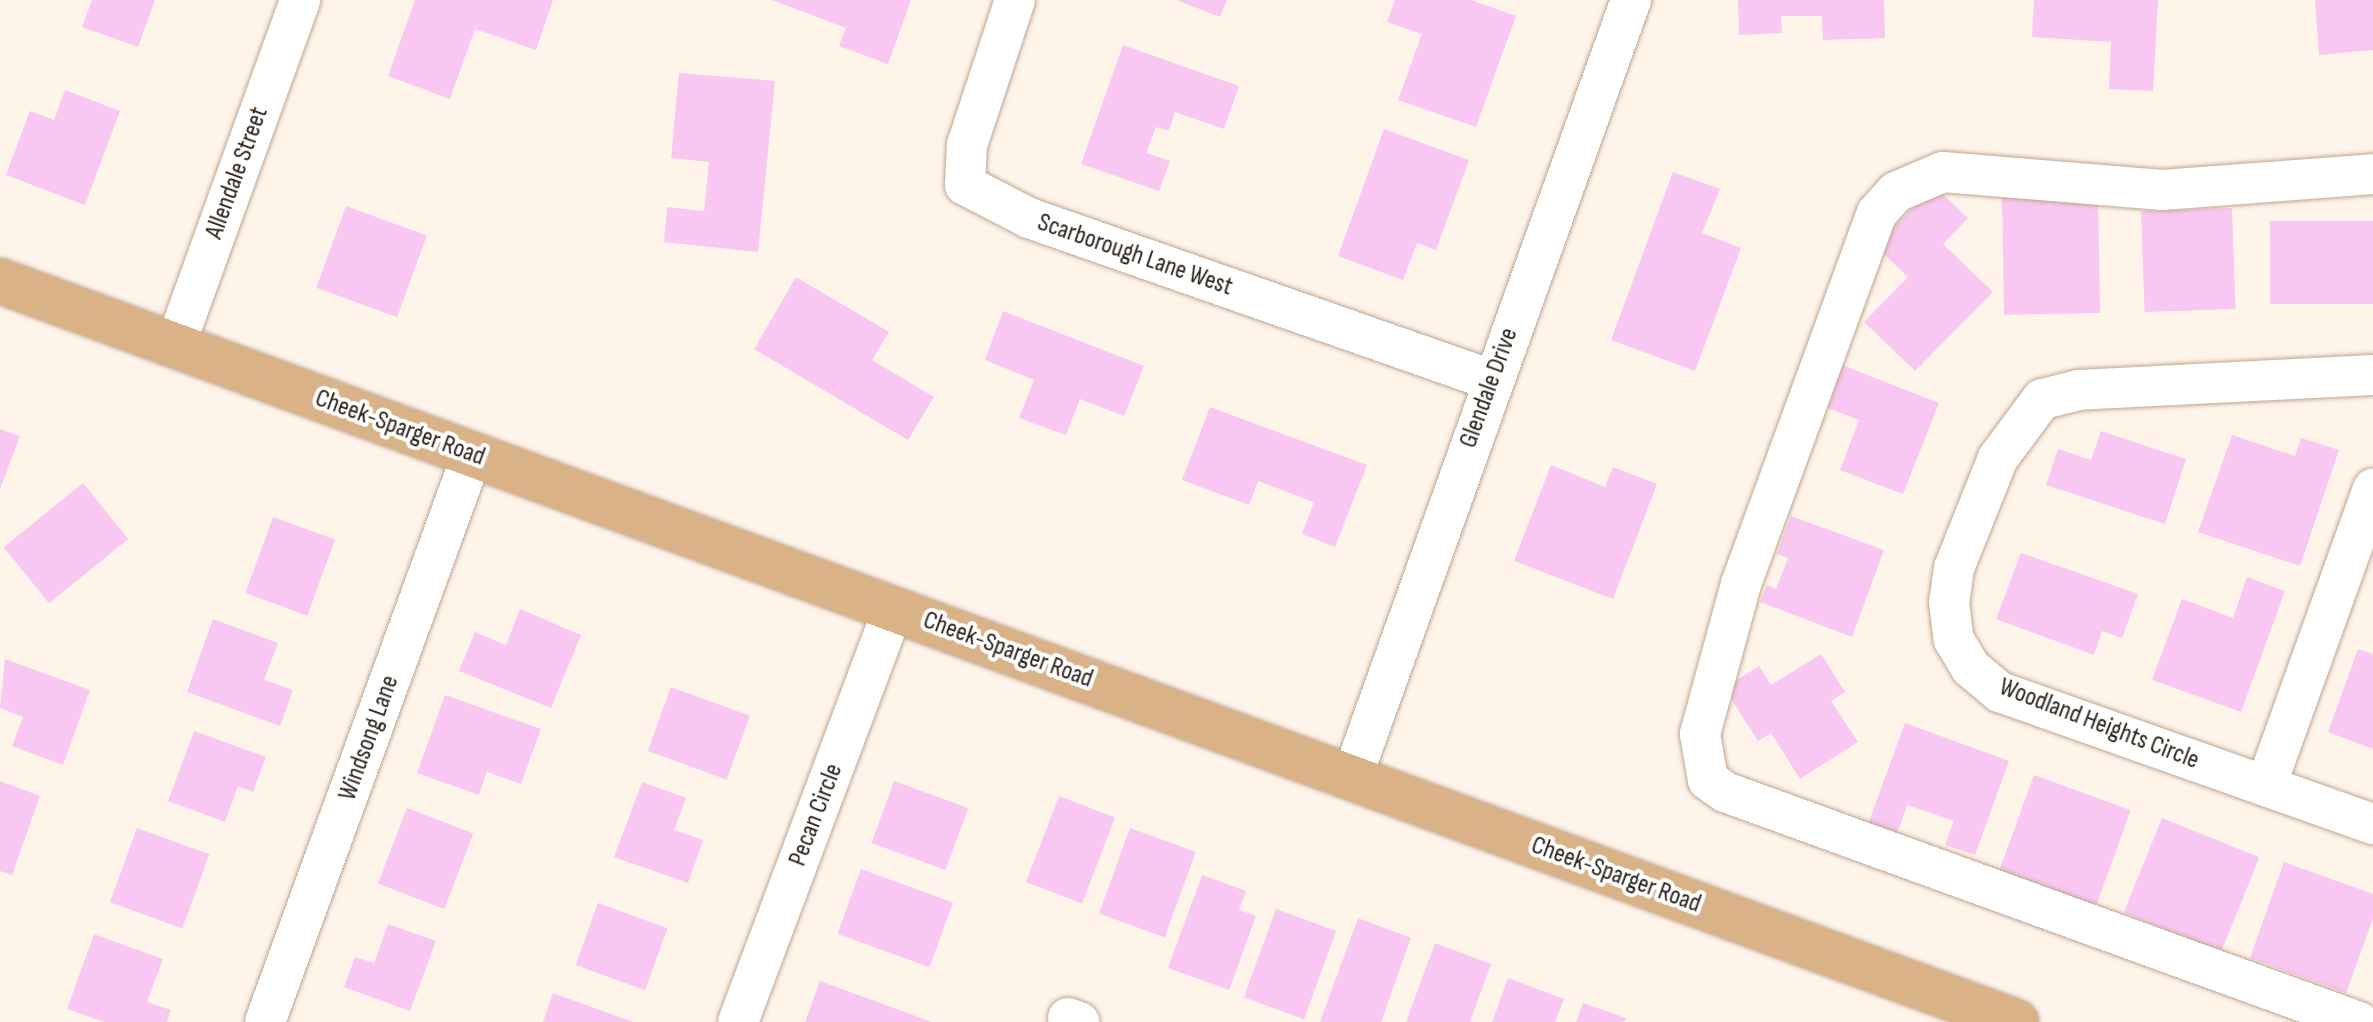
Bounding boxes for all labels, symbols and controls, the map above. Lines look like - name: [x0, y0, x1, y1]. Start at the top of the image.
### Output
- street label: Allendale Street: [199, 103, 275, 243]
- street label: Scarborough Lane West: [1033, 207, 1237, 303]
- street label: Glendale Drive: [1453, 324, 1525, 452]
- street label: Cheek-Sparger Road: [311, 383, 489, 473]
- street label: Cheek-Sparger Road: [919, 605, 1097, 695]
- street label: Windsong Lane: [332, 671, 406, 805]
- street label: Woodland Heights Circle: [1995, 672, 2203, 776]
- street label: Pecan Circle: [782, 759, 850, 871]
- street label: Cheek-Sparger Road: [1527, 830, 1705, 920]

